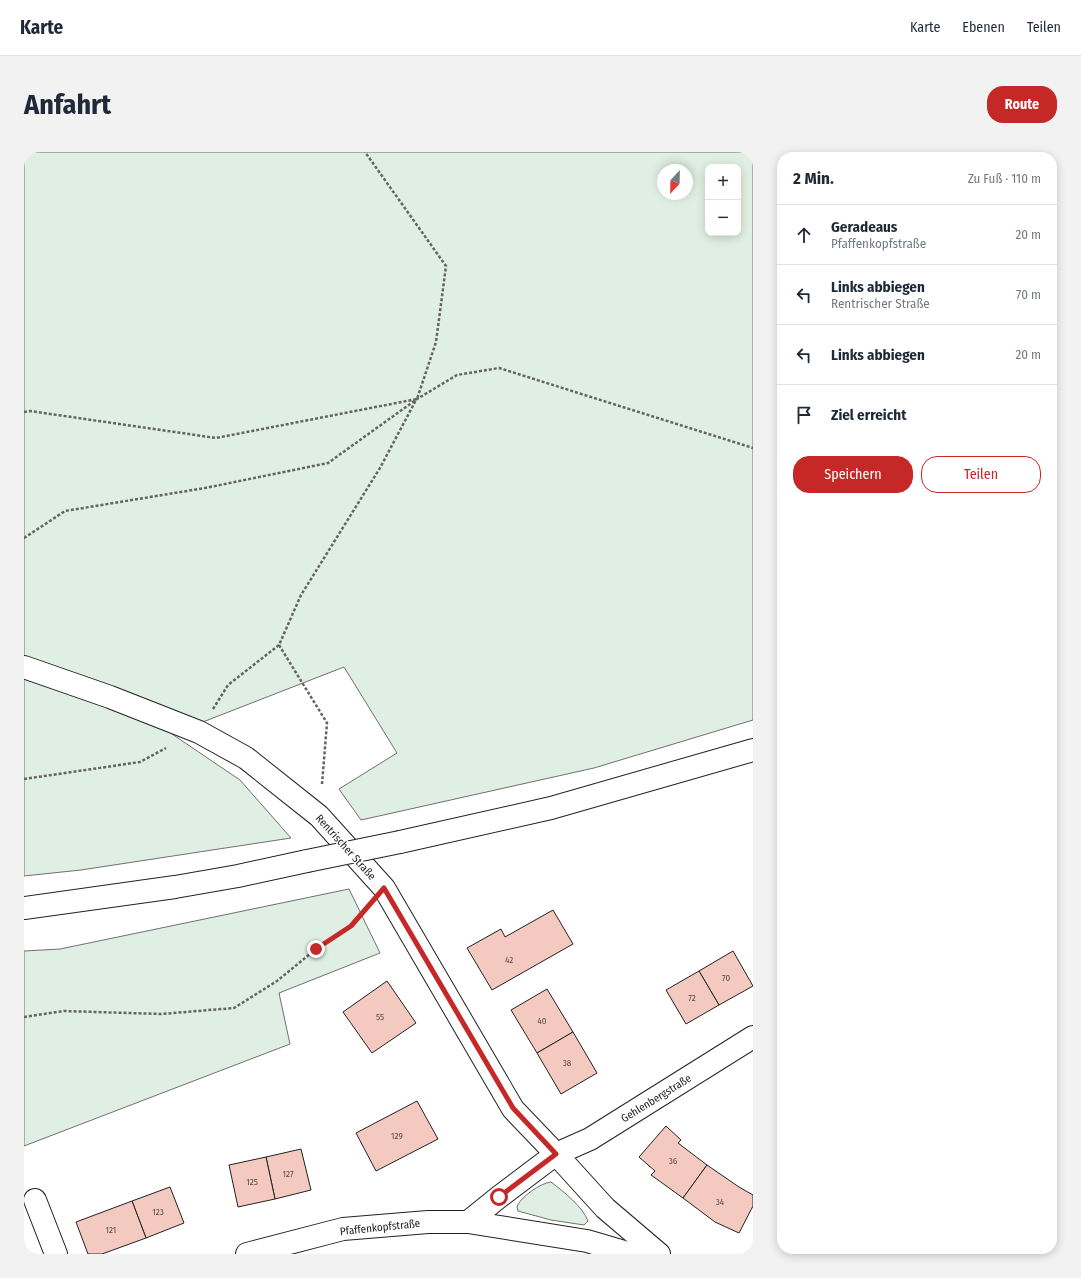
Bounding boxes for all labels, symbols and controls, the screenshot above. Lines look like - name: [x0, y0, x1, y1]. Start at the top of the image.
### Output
- text: Karte: [20, 16, 63, 39]
- text: Karte: [910, 19, 940, 36]
- text: Ebenen: [962, 19, 1005, 36]
- text: Teilen: [1027, 19, 1061, 36]
- button: Route: [987, 86, 1057, 123]
- text: Anfahrt: [24, 88, 111, 121]
- north arrow: [657, 164, 693, 200]
- map controls: [705, 164, 741, 236]
- button: +: [705, 164, 741, 200]
- text: 2 Min.: [793, 168, 834, 189]
- text: Zu Fuß · 110 m: [968, 171, 1041, 186]
- button: −: [705, 200, 741, 236]
- text: Geradeaus: [831, 218, 897, 236]
- icon: ahead: [793, 224, 815, 246]
- text: 20 m: [1015, 227, 1041, 242]
- text: Pfaffenkopfstraße: [831, 236, 926, 251]
- text: Links abbiegen: [831, 278, 925, 296]
- icon: left: [793, 284, 815, 306]
- text: 70 m: [1016, 287, 1041, 302]
- text: Rentrischer Straße: [831, 296, 930, 311]
- icon: left: [793, 344, 815, 366]
- text: Links abbiegen: [831, 346, 925, 364]
- text: 20 m: [1015, 347, 1041, 362]
- icon: arrive: [793, 404, 815, 426]
- text: Ziel erreicht: [831, 406, 906, 424]
- button: Speichern: [793, 456, 913, 493]
- button: Teilen: [921, 456, 1041, 493]
- street label: Rentrischer Straße: [313, 812, 378, 883]
- route end: [307, 940, 325, 958]
- house number: 42: [505, 955, 513, 965]
- house number: 70: [722, 973, 730, 983]
- house number: 72: [688, 993, 696, 1003]
- house number: 55: [376, 1012, 384, 1022]
- house number: 40: [537, 1016, 547, 1026]
- house number: 38: [563, 1058, 572, 1068]
- street label: Gehlenbergstraße: [619, 1072, 694, 1125]
- house number: 129: [391, 1131, 403, 1141]
- house number: 36: [669, 1156, 678, 1166]
- house number: 127: [282, 1169, 294, 1179]
- house number: 125: [246, 1177, 258, 1187]
- route start: [490, 1188, 508, 1206]
- house number: 34: [716, 1197, 725, 1207]
- house number: 123: [152, 1207, 164, 1217]
- street label: Pfaffenkopfstraße: [339, 1217, 421, 1238]
- house number: 121: [106, 1225, 116, 1235]

